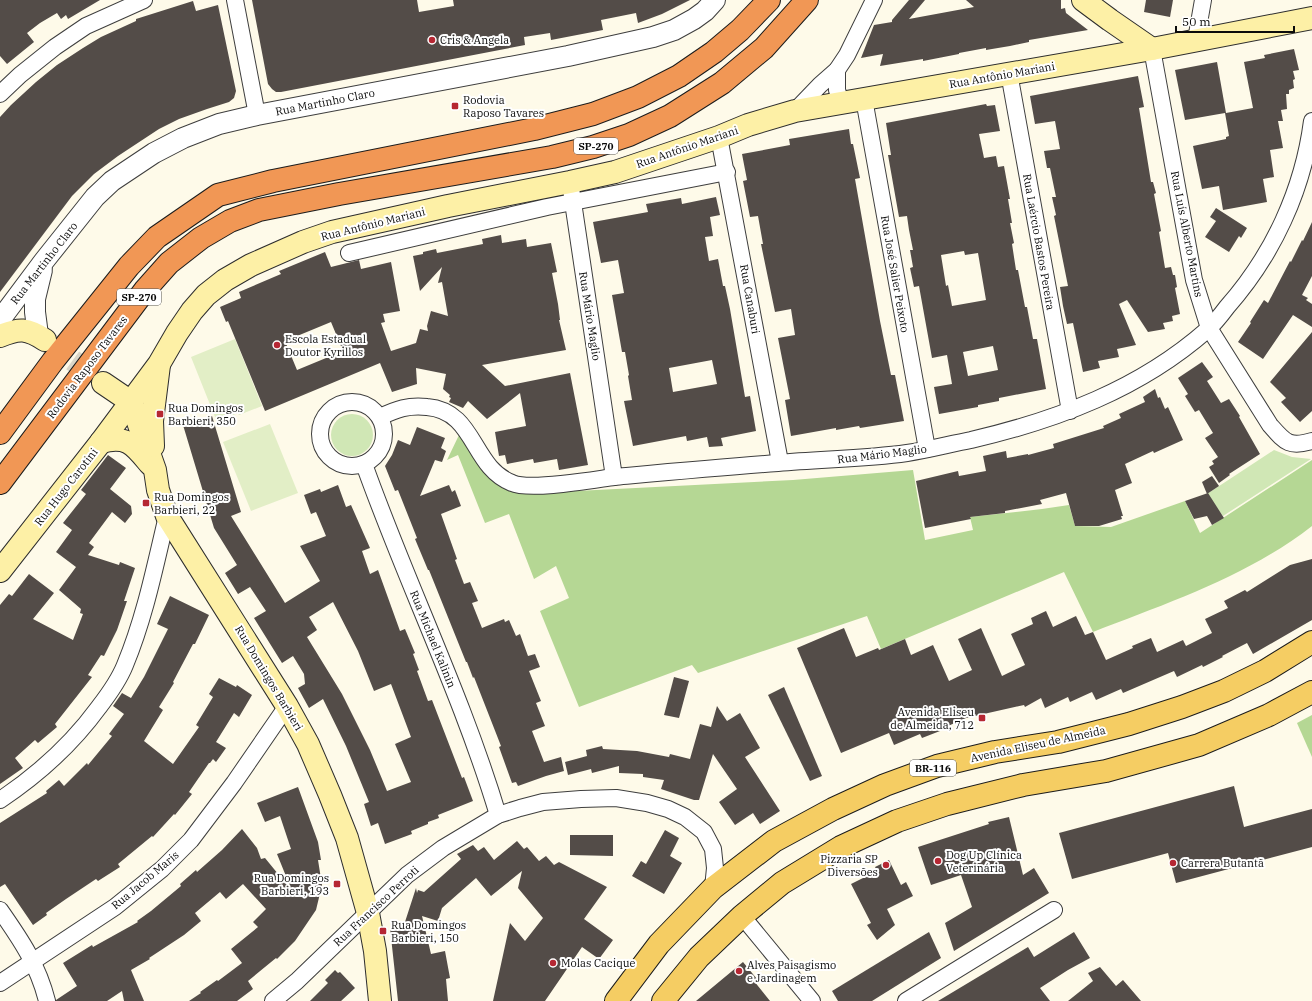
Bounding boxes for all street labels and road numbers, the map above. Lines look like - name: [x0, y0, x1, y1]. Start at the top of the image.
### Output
- street label: Rua Antônio Mariani: [948, 59, 1056, 91]
- street label: Rua Martinho Claro: [274, 86, 376, 118]
- street label: Rua Antônio Mariani: [634, 123, 740, 171]
- road number: SP-270: [574, 138, 618, 154]
- street label: Rua Luís Alberto Martins: [1168, 170, 1206, 298]
- street label: Rua Laércio Bastos Pereira: [1020, 173, 1058, 311]
- street label: Rua Antônio Mariani: [319, 204, 427, 244]
- street label: Rua José Salier Peixoto: [878, 214, 912, 334]
- street label: Rua Martinho Claro: [7, 219, 81, 307]
- street label: Rua Canaburi: [737, 263, 763, 335]
- street label: Rua Mário Maglio: [576, 271, 604, 361]
- road number: SP-270: [117, 289, 161, 305]
- street label: Rodovia Raposo Tavares: [44, 313, 130, 421]
- street label: Rua Mário Maglio: [837, 442, 927, 466]
- street label: Rua Hugo Carotini: [31, 445, 101, 529]
- street label: Rua Michael Kalinin: [407, 588, 459, 690]
- street label: Rua Domingos Barbieri: [232, 623, 306, 734]
- street label: Avenida Eliseu de Almeida: [969, 723, 1107, 765]
- road number: BR-116: [910, 760, 956, 776]
- street label: Rua Jacob Maris: [108, 848, 182, 912]
- street label: Rua Francisco Perroti: [330, 862, 422, 949]

